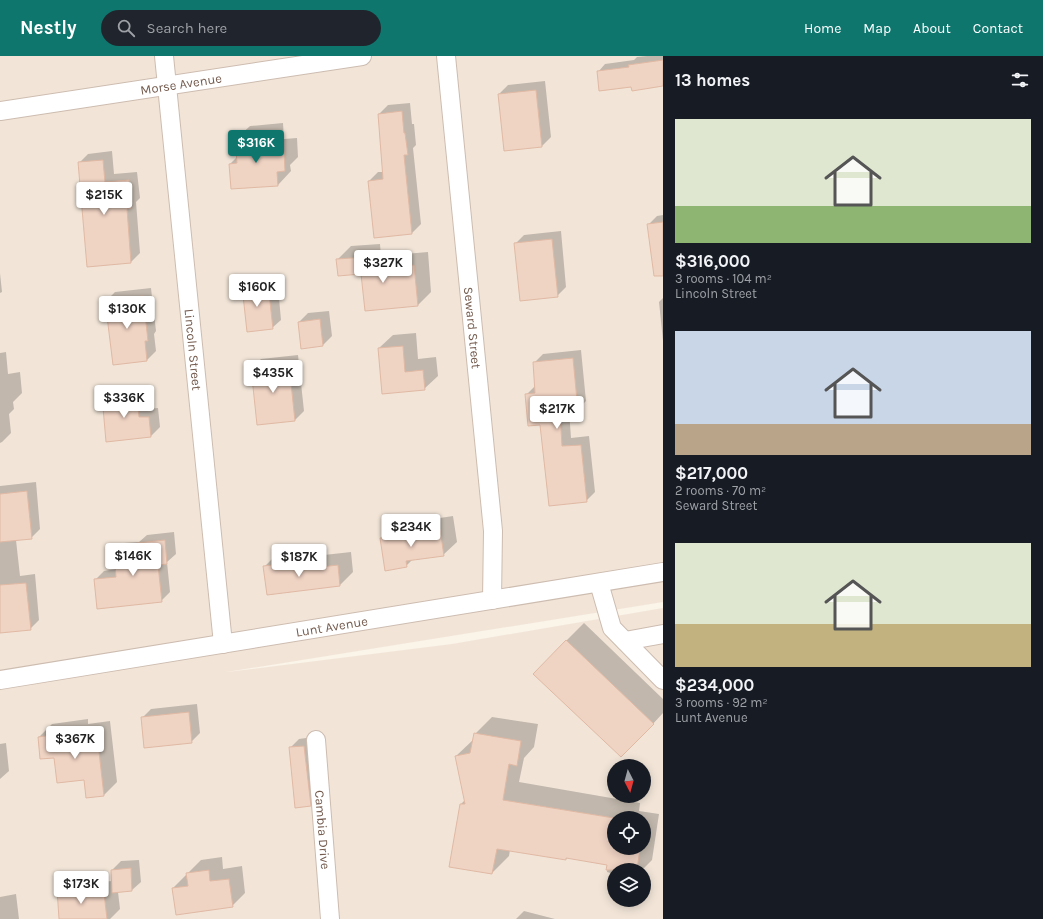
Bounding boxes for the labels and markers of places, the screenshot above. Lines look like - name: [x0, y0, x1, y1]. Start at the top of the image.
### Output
- pin: $316K: [228, 130, 284, 164]
- pin: $215K: [76, 182, 132, 216]
- pin: $327K: [355, 250, 411, 284]
- pin: $160K: [229, 274, 285, 308]
- pin: $130K: [99, 296, 155, 330]
- pin: $435K: [245, 360, 301, 394]
- pin: $336K: [96, 385, 152, 419]
- pin: $217K: [529, 396, 585, 430]
- pin: $234K: [383, 514, 439, 548]
- pin: $146K: [105, 543, 161, 577]
- pin: $187K: [271, 544, 327, 578]
- pin: $367K: [47, 726, 103, 760]
- pin: $173K: [53, 871, 109, 905]

